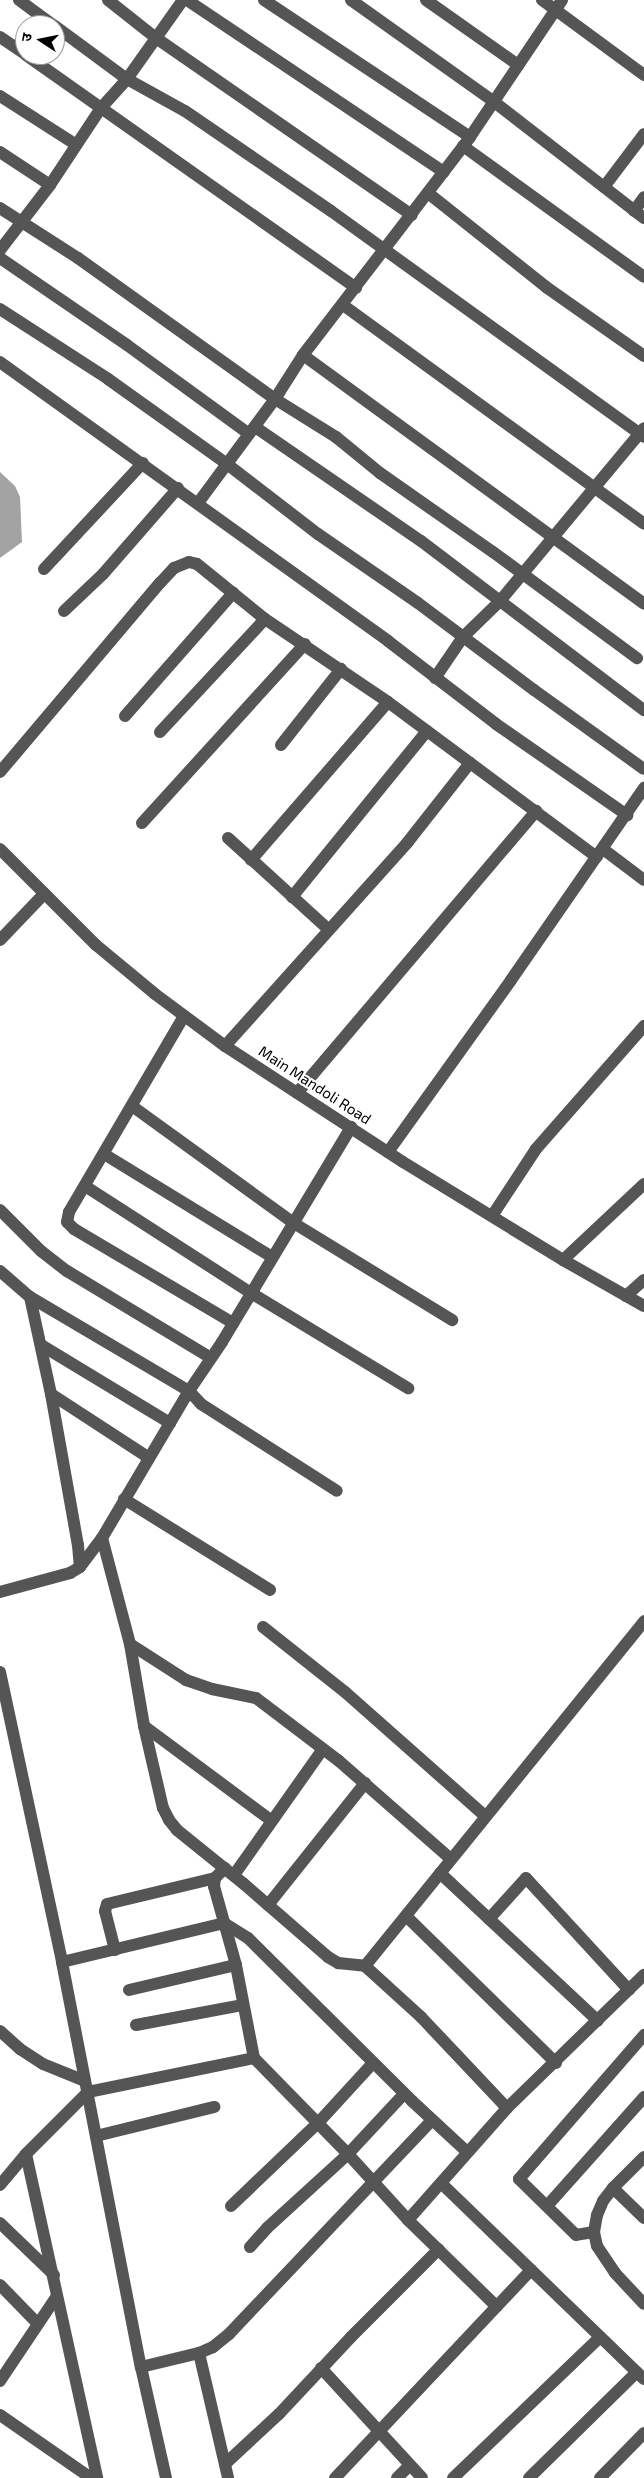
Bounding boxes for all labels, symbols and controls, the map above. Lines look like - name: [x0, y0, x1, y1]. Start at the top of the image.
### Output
- north arrow: [15, 15, 65, 65]
- text: उ: [17, 32, 35, 43]
- street label: Main Mandoli Road: [255, 1042, 375, 1128]

